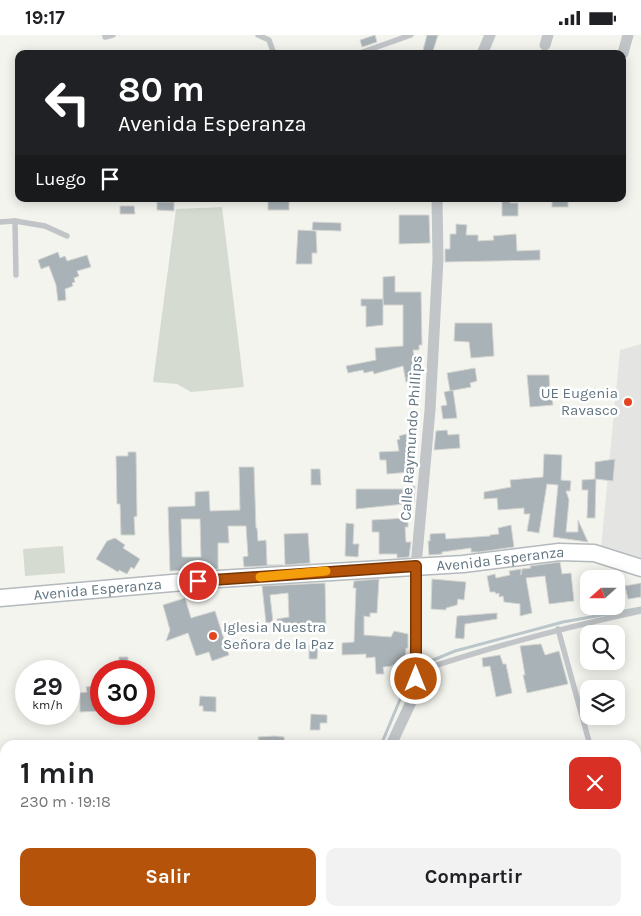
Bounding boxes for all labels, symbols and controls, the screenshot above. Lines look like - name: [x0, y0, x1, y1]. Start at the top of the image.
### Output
- text: 19:17: [25, 7, 65, 29]
- text: 80 m: [118, 69, 205, 110]
- icon: left: [35, 70, 100, 135]
- text: Avenida Esperanza: [118, 111, 307, 137]
- icon: arrive: [96, 165, 124, 193]
- text: Luego: [35, 168, 86, 190]
- street label: Calle Raymundo Phillips: [396, 355, 426, 521]
- place label: UE Eugenia Ravasco: [541, 384, 618, 419]
- marker: UE Eugenia Ravasco: [622, 396, 634, 408]
- street label: Avenida Esperanza: [436, 543, 565, 575]
- pin: [177, 560, 219, 602]
- icon: arrive: [184, 567, 212, 595]
- north arrow: [580, 570, 625, 615]
- map controls: [580, 570, 625, 725]
- street label: Avenida Esperanza: [33, 575, 163, 604]
- place label: Iglesia Nuestra Señora de la Paz: [223, 618, 334, 653]
- button: search: [580, 625, 625, 670]
- marker: Iglesia Nuestra Señora de la Paz: [207, 630, 219, 642]
- position arrow: [389, 652, 441, 704]
- speed limit sign: 30: [90, 660, 155, 725]
- text: 29: [32, 672, 63, 701]
- button: layers: [580, 680, 625, 725]
- text: km/h: [32, 698, 63, 712]
- text: 1 min: [20, 755, 95, 791]
- button: close: [569, 757, 621, 809]
- text: 230 m · 19:18: [20, 792, 111, 811]
- button: Salir: [20, 848, 316, 906]
- button: Compartir: [326, 848, 621, 906]

